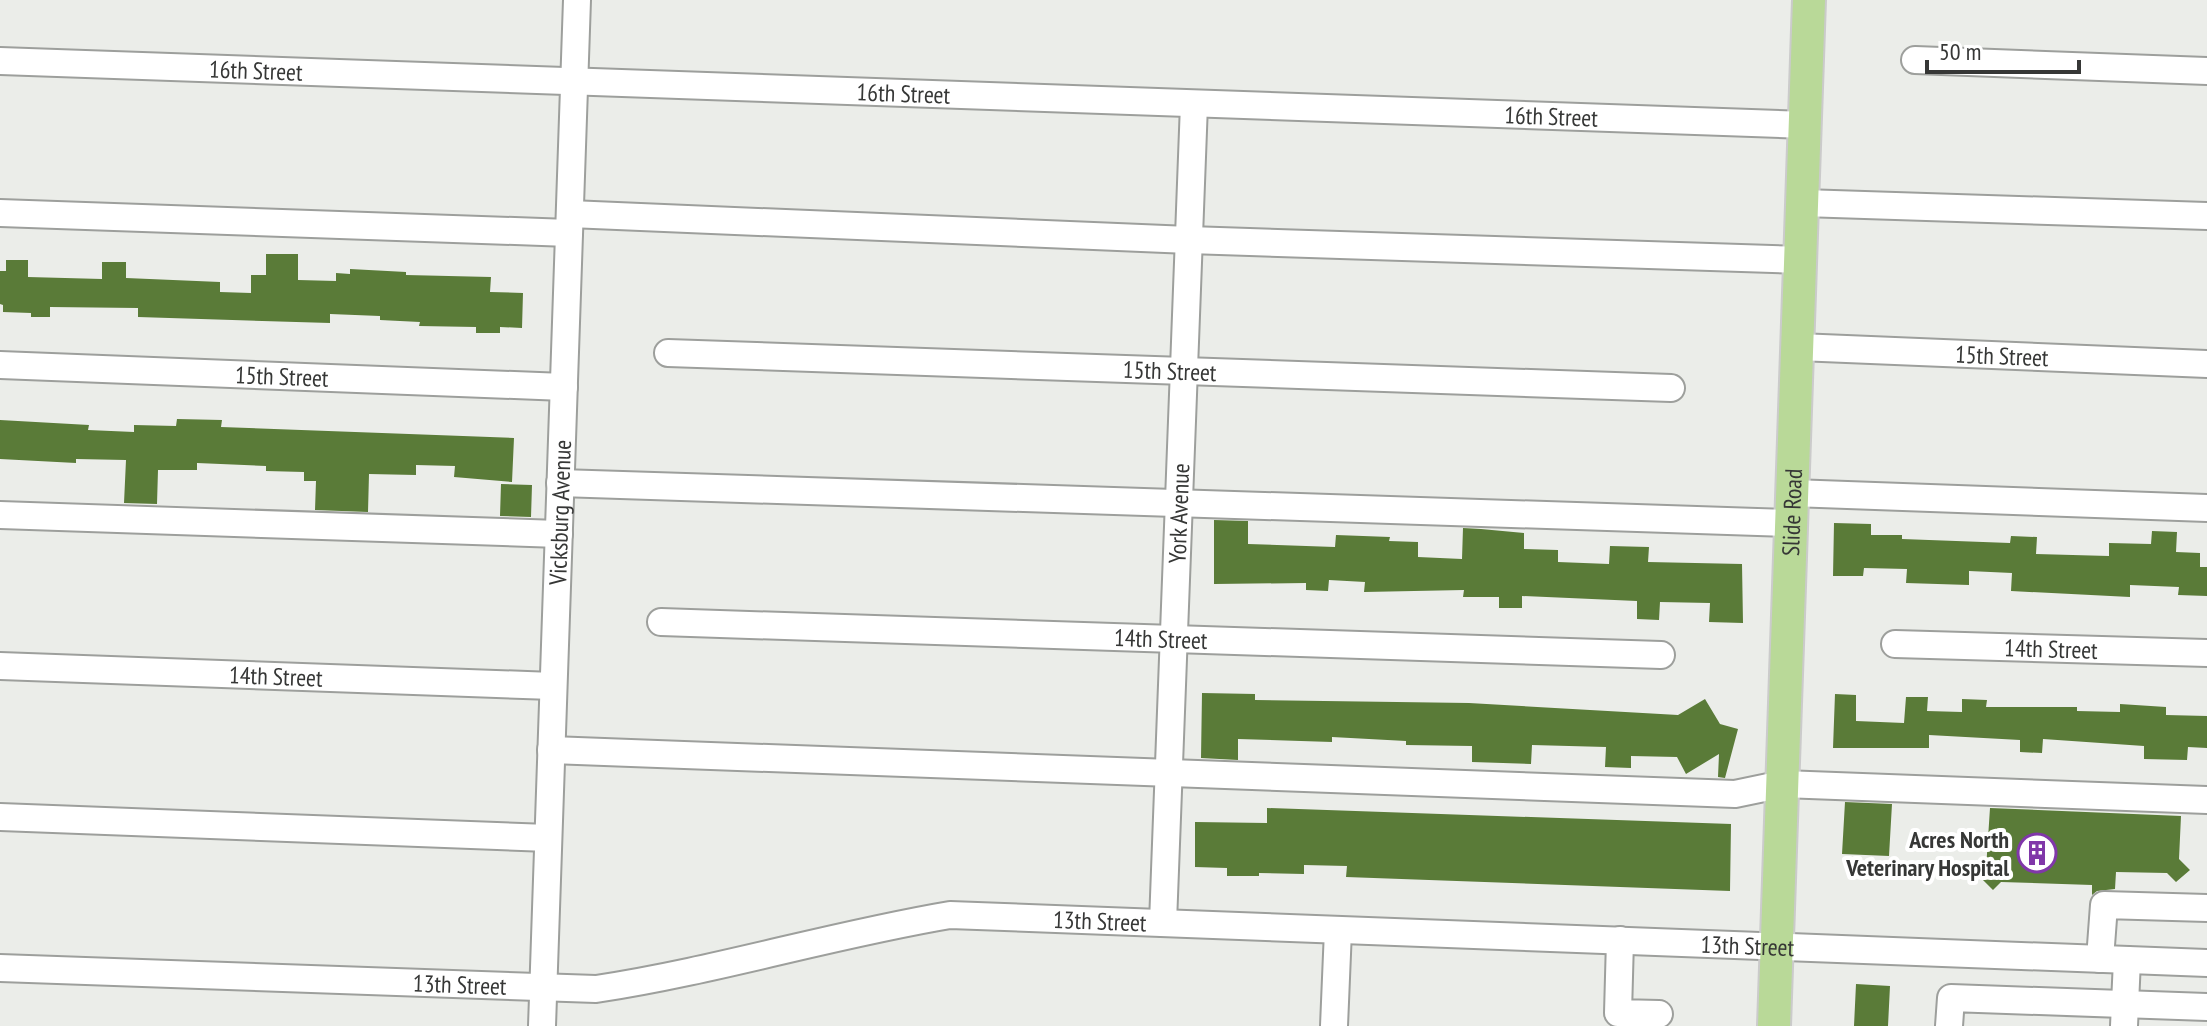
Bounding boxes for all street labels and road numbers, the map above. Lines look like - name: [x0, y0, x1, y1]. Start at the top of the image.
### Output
- street label: 16th Street: [209, 53, 304, 87]
- street label: 16th Street: [856, 76, 951, 110]
- street label: 16th Street: [1504, 99, 1599, 133]
- street label: 15th Street: [1954, 338, 2050, 373]
- street label: 15th Street: [1122, 353, 1217, 388]
- street label: 15th Street: [234, 359, 330, 393]
- street label: Vicksburg Avenue: [542, 439, 577, 586]
- street label: York Avenue: [1161, 463, 1196, 564]
- street label: Slide Road: [1775, 468, 1809, 557]
- street label: 14th Street: [1113, 621, 1208, 656]
- street label: 14th Street: [2004, 632, 2099, 665]
- street label: 14th Street: [228, 659, 324, 693]
- street label: 13th Street: [1052, 903, 1148, 938]
- street label: 13th Street: [1700, 928, 1795, 963]
- street label: 13th Street: [412, 967, 507, 1001]

